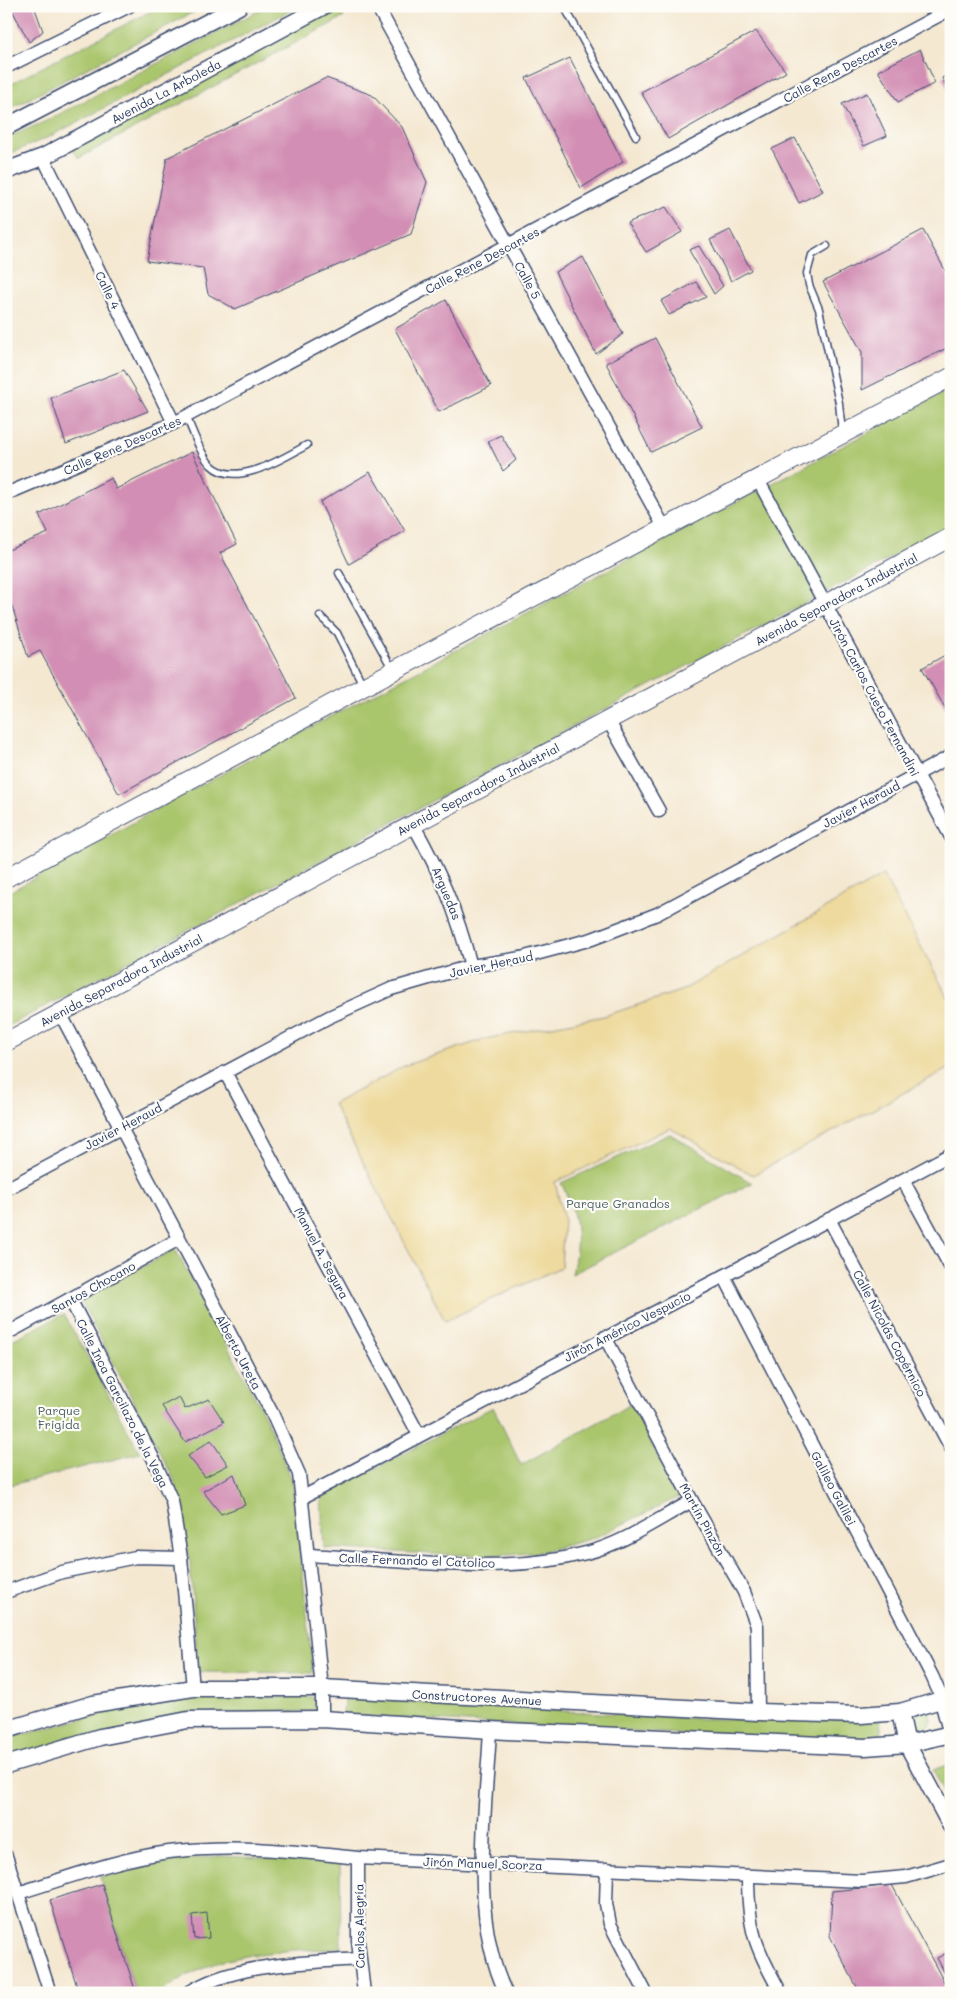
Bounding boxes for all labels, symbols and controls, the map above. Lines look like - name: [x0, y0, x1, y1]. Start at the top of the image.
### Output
- street label: Calle Rene Descartes: [780, 32, 900, 106]
- street label: Avenida La Arboleda: [108, 55, 224, 127]
- street label: Calle Rene Descartes: [422, 223, 542, 297]
- street label: Calle 5: [511, 258, 545, 302]
- street label: Calle 4: [92, 268, 124, 312]
- street label: Calle Rene Descartes: [61, 412, 183, 478]
- street label: Avenida Separadora Industrial: [752, 549, 920, 649]
- street label: Jirón Carlos Cueto Fernandini: [826, 615, 924, 779]
- street label: Avenida Separadora Industrial: [394, 739, 562, 839]
- street label: Javier Heraud: [820, 777, 903, 831]
- street label: Arguedas: [429, 864, 465, 922]
- street label: Avenida Separadora Industrial: [37, 930, 205, 1030]
- street label: Javier Heraud: [448, 947, 535, 981]
- street label: Javier Heraud: [82, 1099, 165, 1153]
- park label: Parque Granados: [566, 1195, 670, 1211]
- street label: Manuel A. Segura: [291, 1204, 353, 1302]
- street label: Santos Chocano: [48, 1257, 138, 1317]
- street label: Calle Nicolás Copérnico: [850, 1267, 930, 1399]
- street label: Jirón Américo Vespucio: [561, 1287, 693, 1365]
- street label: Alberto Ureta: [212, 1312, 266, 1392]
- street label: Calle Inca Garcilazo de la Vega: [73, 1316, 173, 1490]
- park label: Parque Frigida: [38, 1402, 80, 1432]
- street label: Galileo Galilei: [808, 1448, 860, 1528]
- street label: Martín Pinzón: [676, 1480, 730, 1558]
- street label: Calle Fernando el Catolico: [339, 1549, 495, 1571]
- street label: Constructores Avenue: [412, 1686, 542, 1708]
- street label: Jirón Manuel Scorza: [423, 1853, 543, 1873]
- street label: Carlos Alegría: [350, 1883, 368, 1969]

